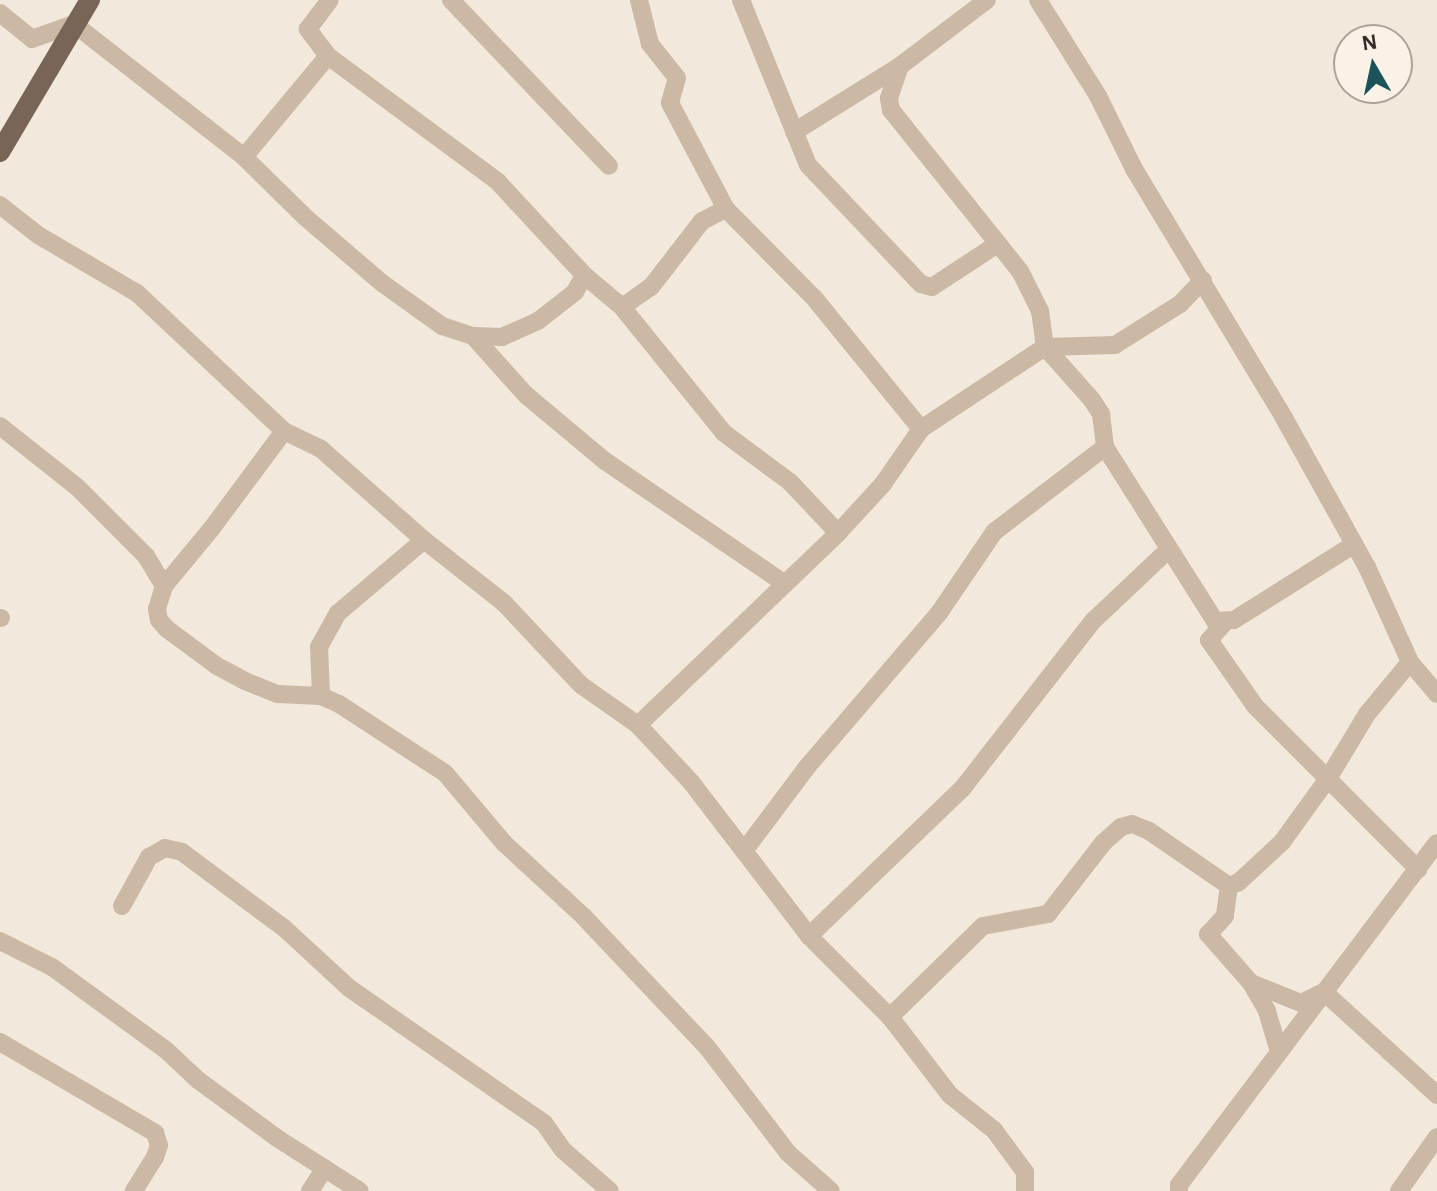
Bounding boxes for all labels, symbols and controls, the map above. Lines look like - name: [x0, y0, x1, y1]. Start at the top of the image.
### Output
- north arrow: [1333, 24, 1413, 104]
- text: N: [1360, 30, 1379, 54]

